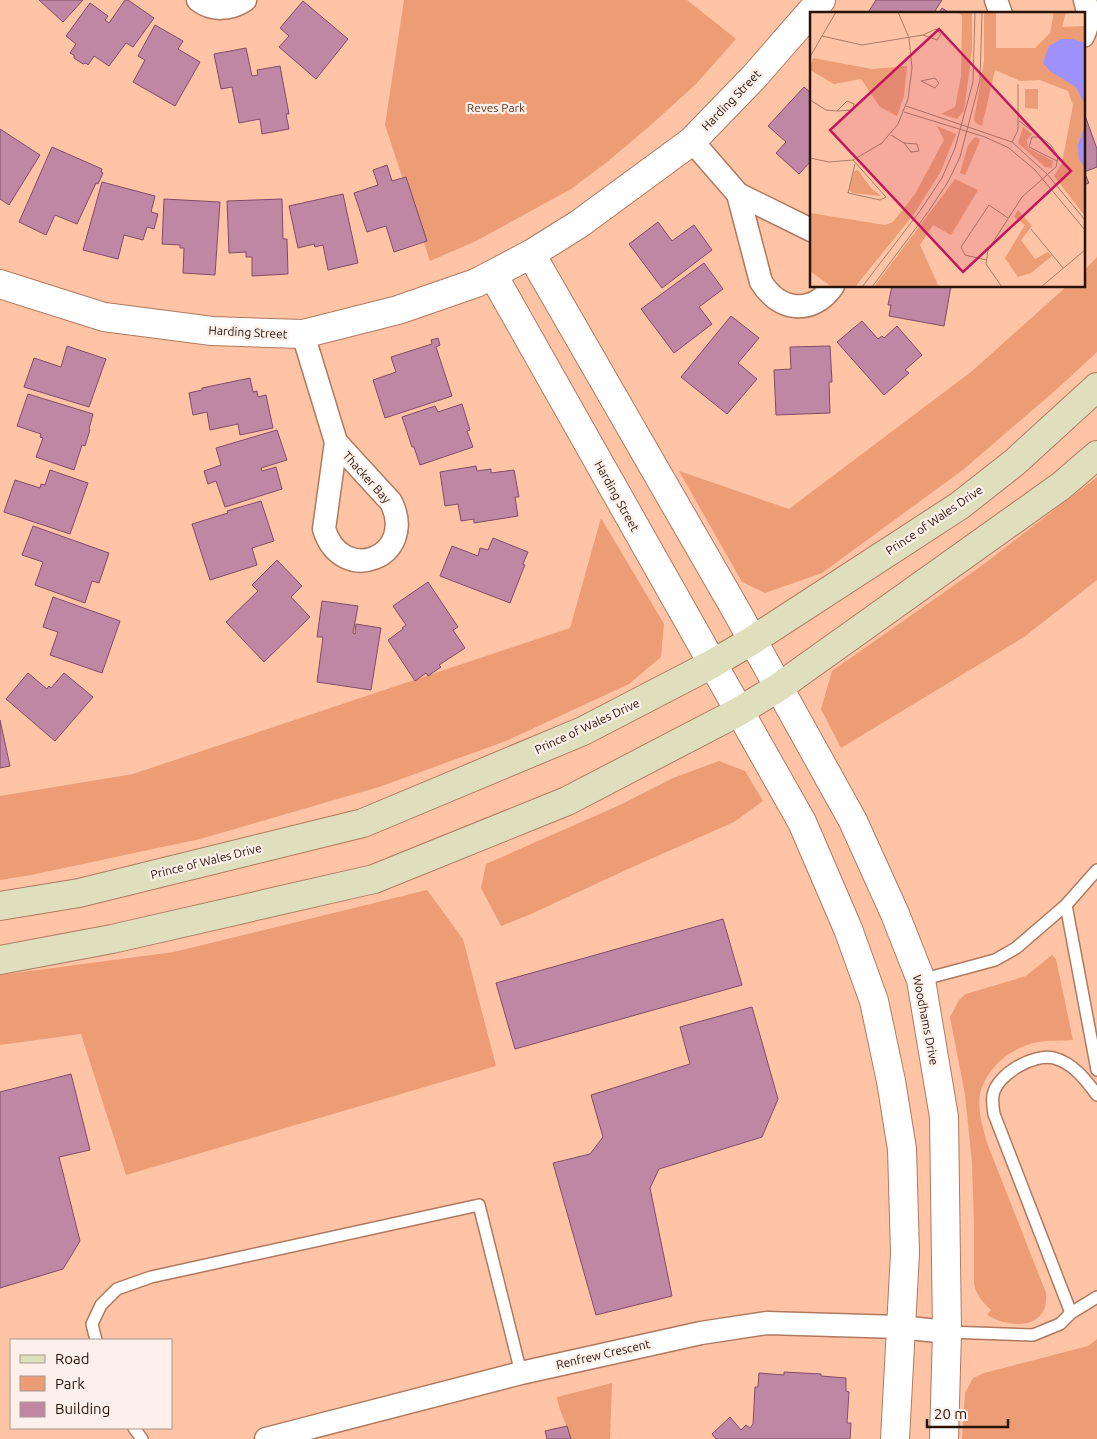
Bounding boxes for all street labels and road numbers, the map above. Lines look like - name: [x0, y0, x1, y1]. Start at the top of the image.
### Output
- street label: Harding Street: [699, 67, 763, 133]
- street label: Harding Street: [208, 323, 288, 341]
- street label: Thacker Bay: [341, 449, 394, 506]
- street label: Harding Street: [592, 458, 642, 534]
- street label: Prince of Wales Drive: [883, 483, 985, 557]
- street label: Prince of Wales Drive: [533, 696, 641, 756]
- street label: Prince of Wales Drive: [149, 841, 263, 881]
- street label: Woodhams Drive: [911, 974, 941, 1066]
- street label: Renfrew Crescent: [555, 1337, 652, 1371]

